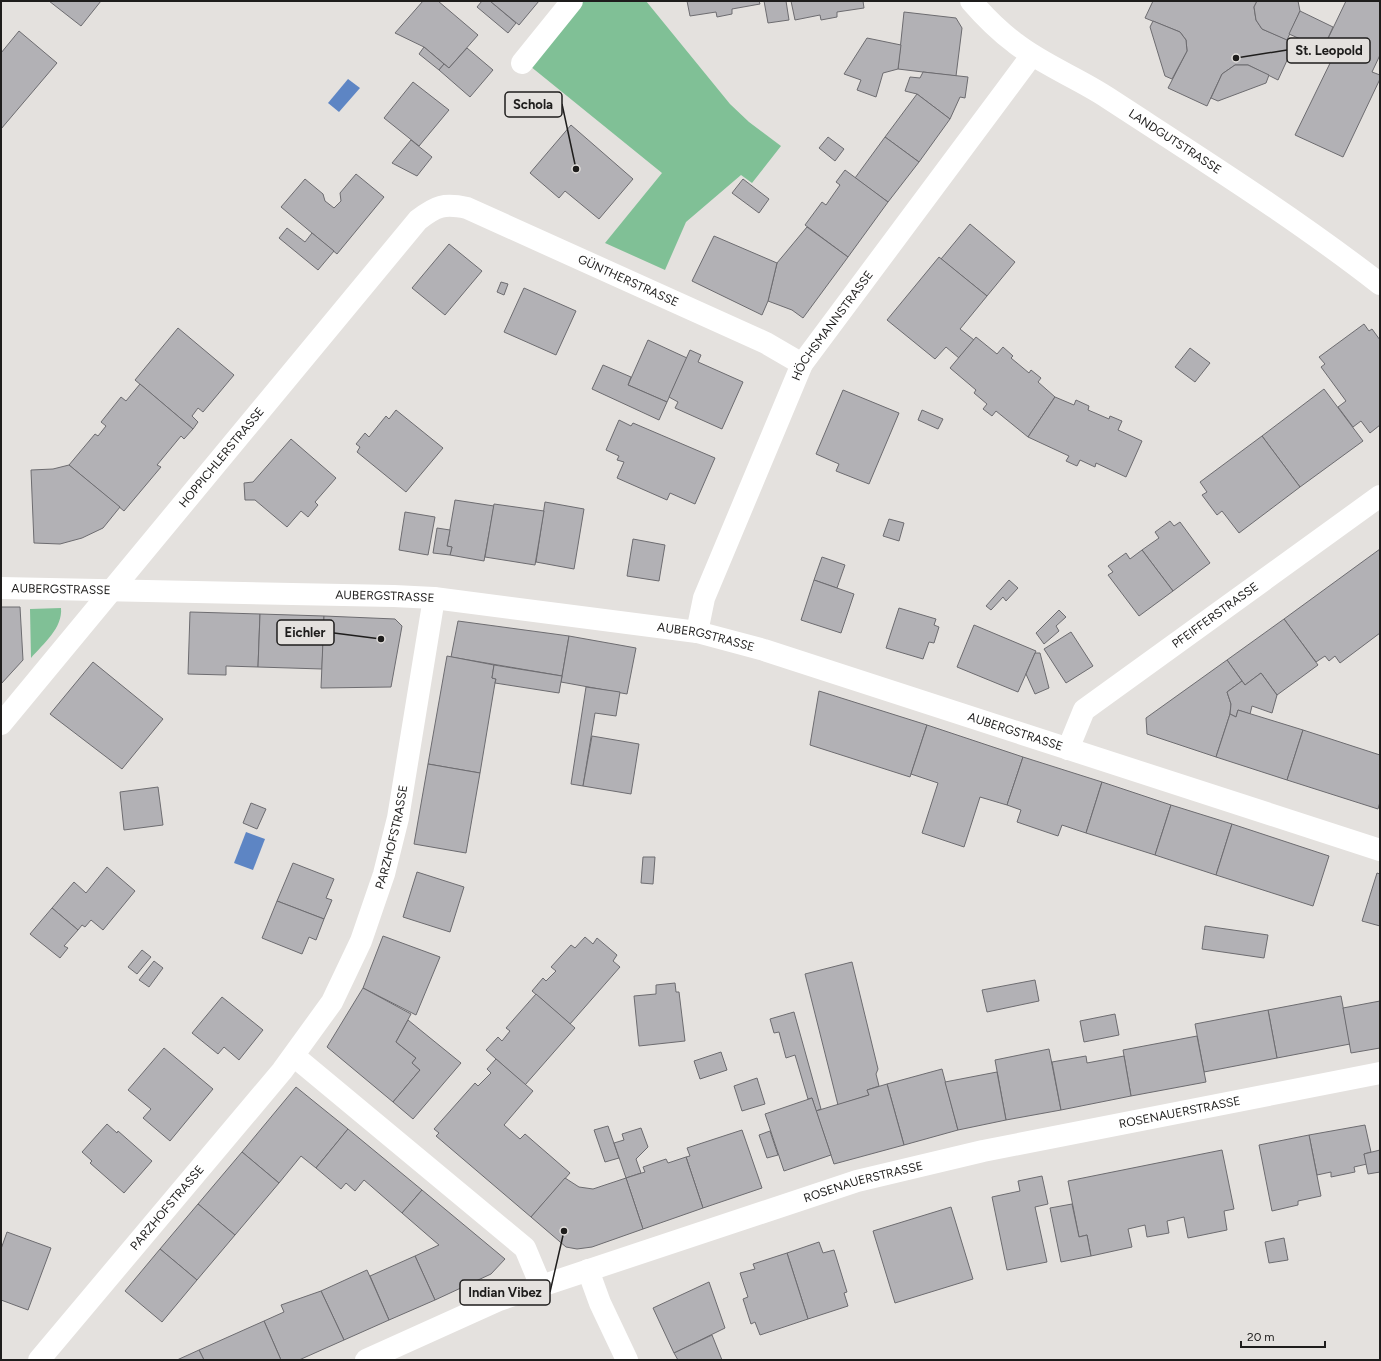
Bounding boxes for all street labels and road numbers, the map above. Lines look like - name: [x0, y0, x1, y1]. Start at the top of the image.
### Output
- street label: LANDGUTSTRASSE: [1126, 106, 1224, 177]
- street label: GÜNTHERSTRASSE: [576, 252, 681, 310]
- street label: HÖCHSMANNSTRASSE: [789, 268, 876, 383]
- street label: HOPPICHLERSTRASSE: [176, 405, 267, 510]
- street label: PFEIFFERSTRASSE: [1169, 579, 1261, 651]
- street label: AUBERGSTRASSE: [11, 581, 111, 597]
- street label: AUBERGSTRASSE: [335, 588, 435, 605]
- street label: AUBERGSTRASSE: [656, 620, 756, 654]
- street label: AUBERGSTRASSE: [966, 710, 1065, 754]
- street label: PARZHOFSTRASSE: [372, 784, 410, 891]
- street label: ROSENAUERSTRASSE: [1118, 1094, 1241, 1131]
- street label: ROSENAUERSTRASSE: [802, 1159, 924, 1205]
- street label: PARZHOFSTRASSE: [127, 1162, 207, 1253]

